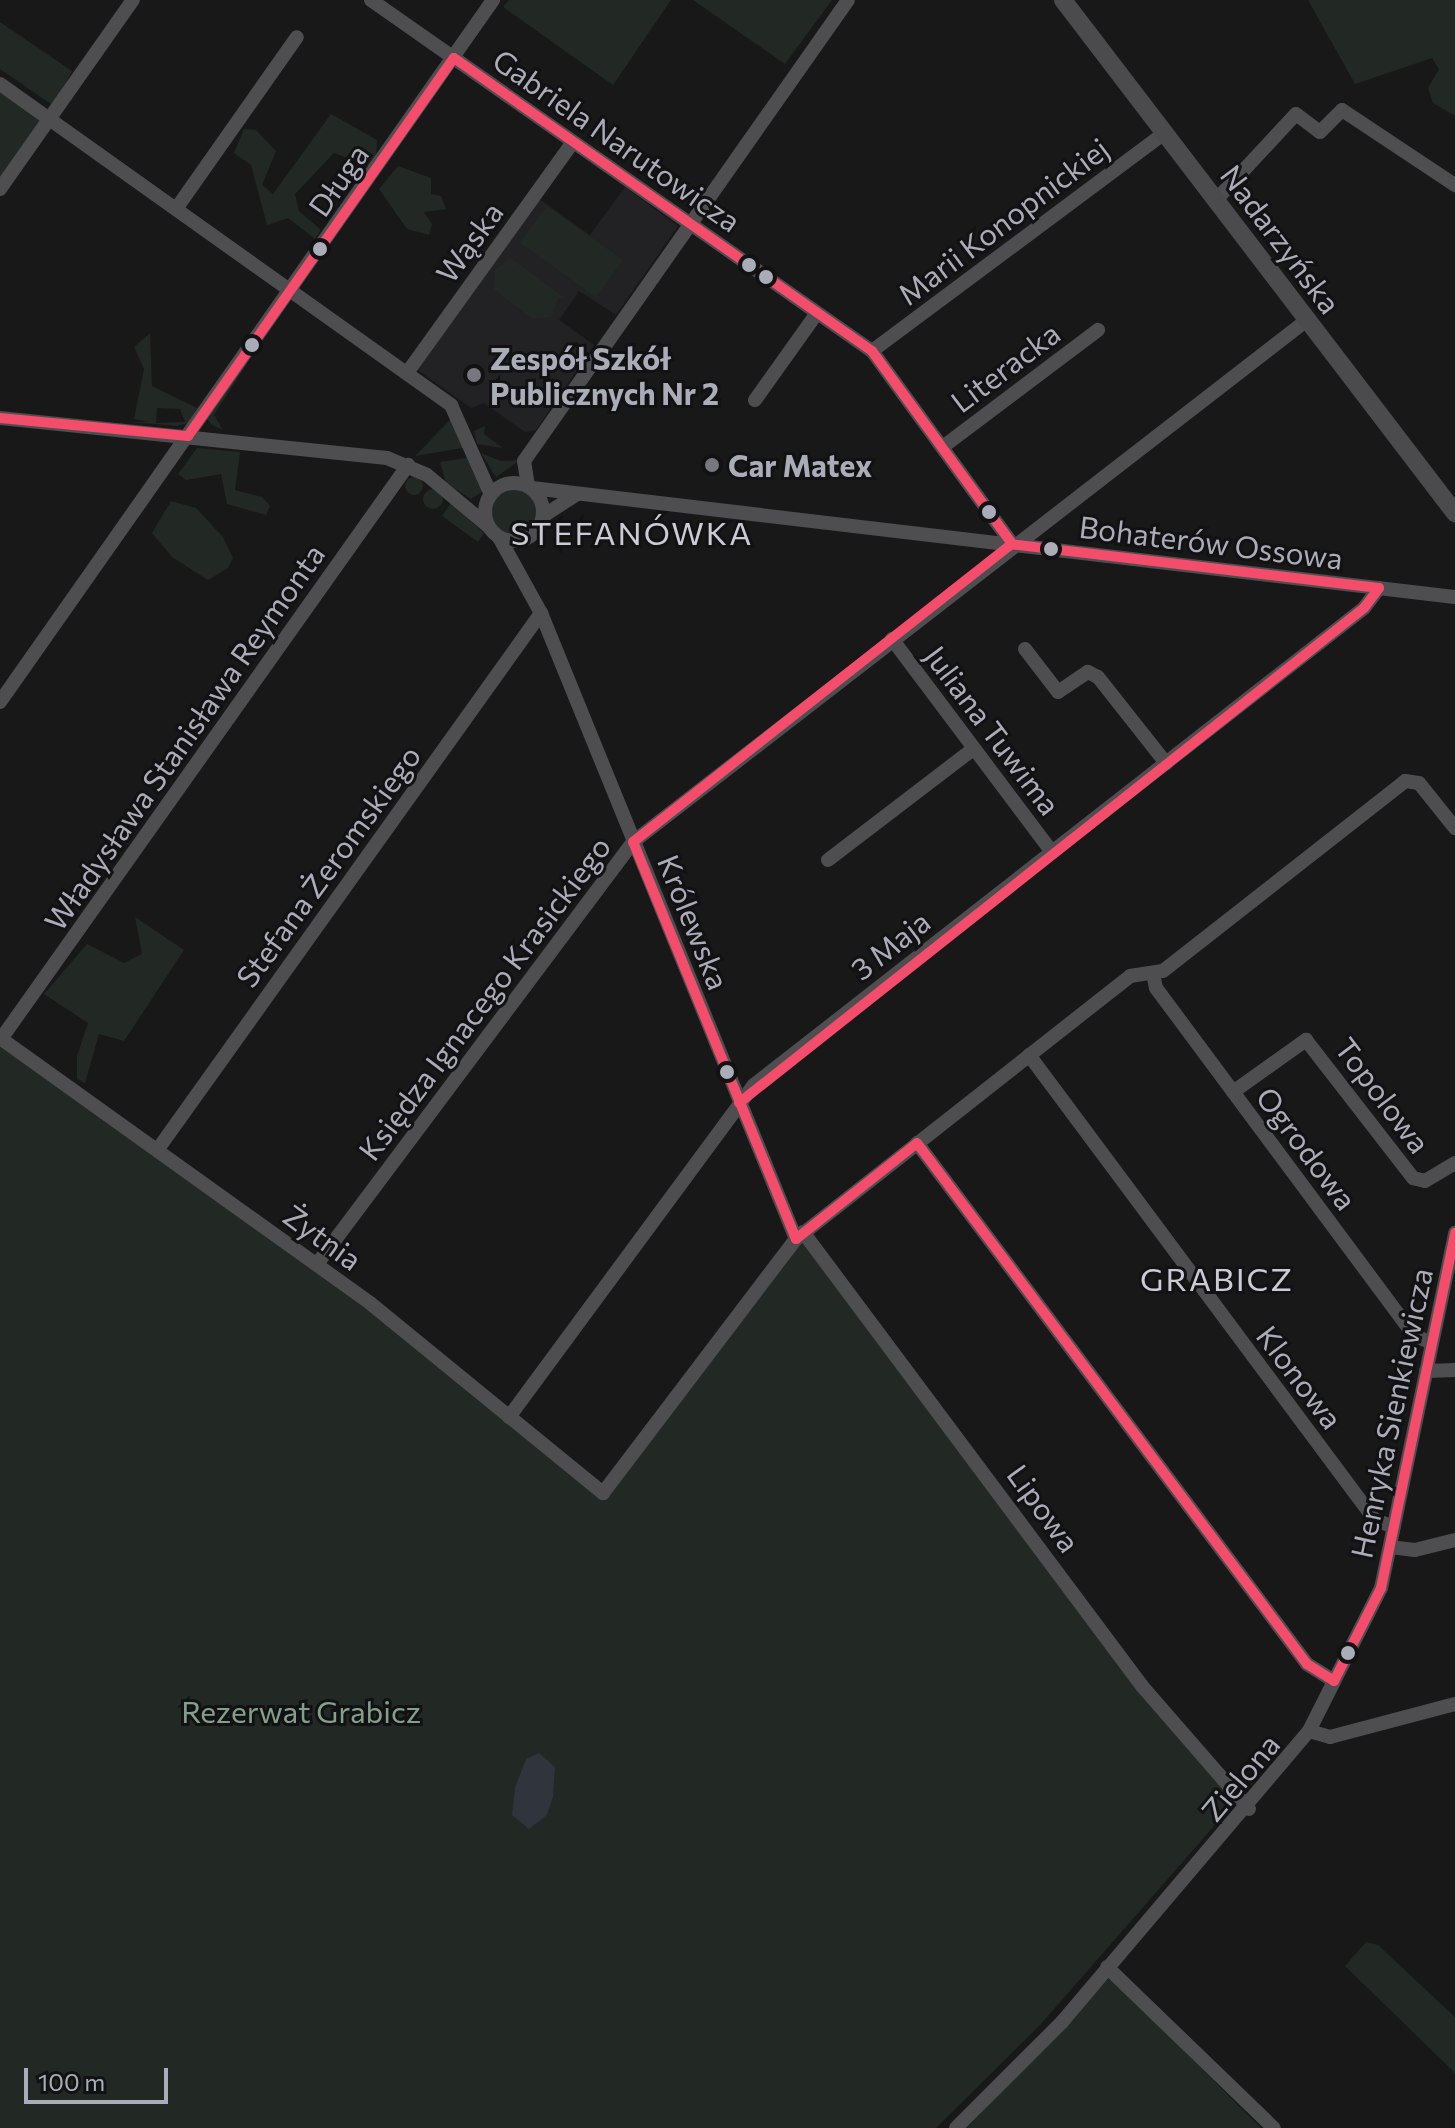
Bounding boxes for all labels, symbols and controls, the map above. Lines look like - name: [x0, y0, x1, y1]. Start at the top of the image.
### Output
- street label: Gabriela Narutowicza: [486, 41, 748, 239]
- street label: Marii Konopnickiej: [891, 130, 1115, 312]
- street label: Długa: [300, 137, 376, 223]
- street label: Nadarzyńska: [1214, 158, 1348, 320]
- street label: Wąska: [428, 195, 510, 289]
- unlabelled marker: [312, 241, 328, 257]
- unlabelled marker: [741, 257, 757, 273]
- unlabelled marker: [758, 269, 774, 285]
- street label: Literacka: [943, 314, 1067, 420]
- unlabelled marker: [244, 337, 260, 353]
- place label: Zespół Szkół Publicznych Nr 2: [490, 340, 719, 410]
- marker: Zespół Szkół Publicznych Nr 2: [465, 366, 483, 384]
- place label: Car Matex: [728, 447, 872, 483]
- marker: Car Matex: [703, 456, 721, 474]
- unlabelled marker: [981, 504, 997, 520]
- street label: Bohaterów Ossowa: [1077, 508, 1345, 576]
- district label: STEFANÓWKA: [511, 513, 753, 551]
- street label: Władysława Stanisława Reymonta: [36, 537, 332, 937]
- unlabelled marker: [1043, 541, 1059, 557]
- street label: Juliana Tuwima: [918, 638, 1068, 822]
- street label: Stefana Żeromskiego: [228, 738, 428, 994]
- street label: Księdza Ignacego Krasickiego: [350, 829, 618, 1167]
- street label: Królewska: [651, 849, 737, 995]
- street label: 3 Maja: [843, 903, 937, 987]
- street label: Topolowa: [1328, 1030, 1438, 1160]
- unlabelled marker: [719, 1064, 735, 1080]
- street label: Ogrodowa: [1249, 1080, 1365, 1216]
- street label: Żytnia: [277, 1197, 369, 1277]
- district label: GRABICZ: [1140, 1259, 1294, 1297]
- street label: Henryka Sienkiewicza: [1343, 1265, 1439, 1561]
- street label: Klonowa: [1250, 1318, 1350, 1436]
- street label: Lipowa: [1000, 1457, 1088, 1559]
- unlabelled marker: [1340, 1645, 1356, 1661]
- park label: Rezerwat Grabicz: [181, 1693, 421, 1729]
- street label: Zielona: [1193, 1726, 1287, 1828]
- scale bar: [28, 2052, 172, 2102]
- text: 100 m: [38, 2067, 105, 2096]

